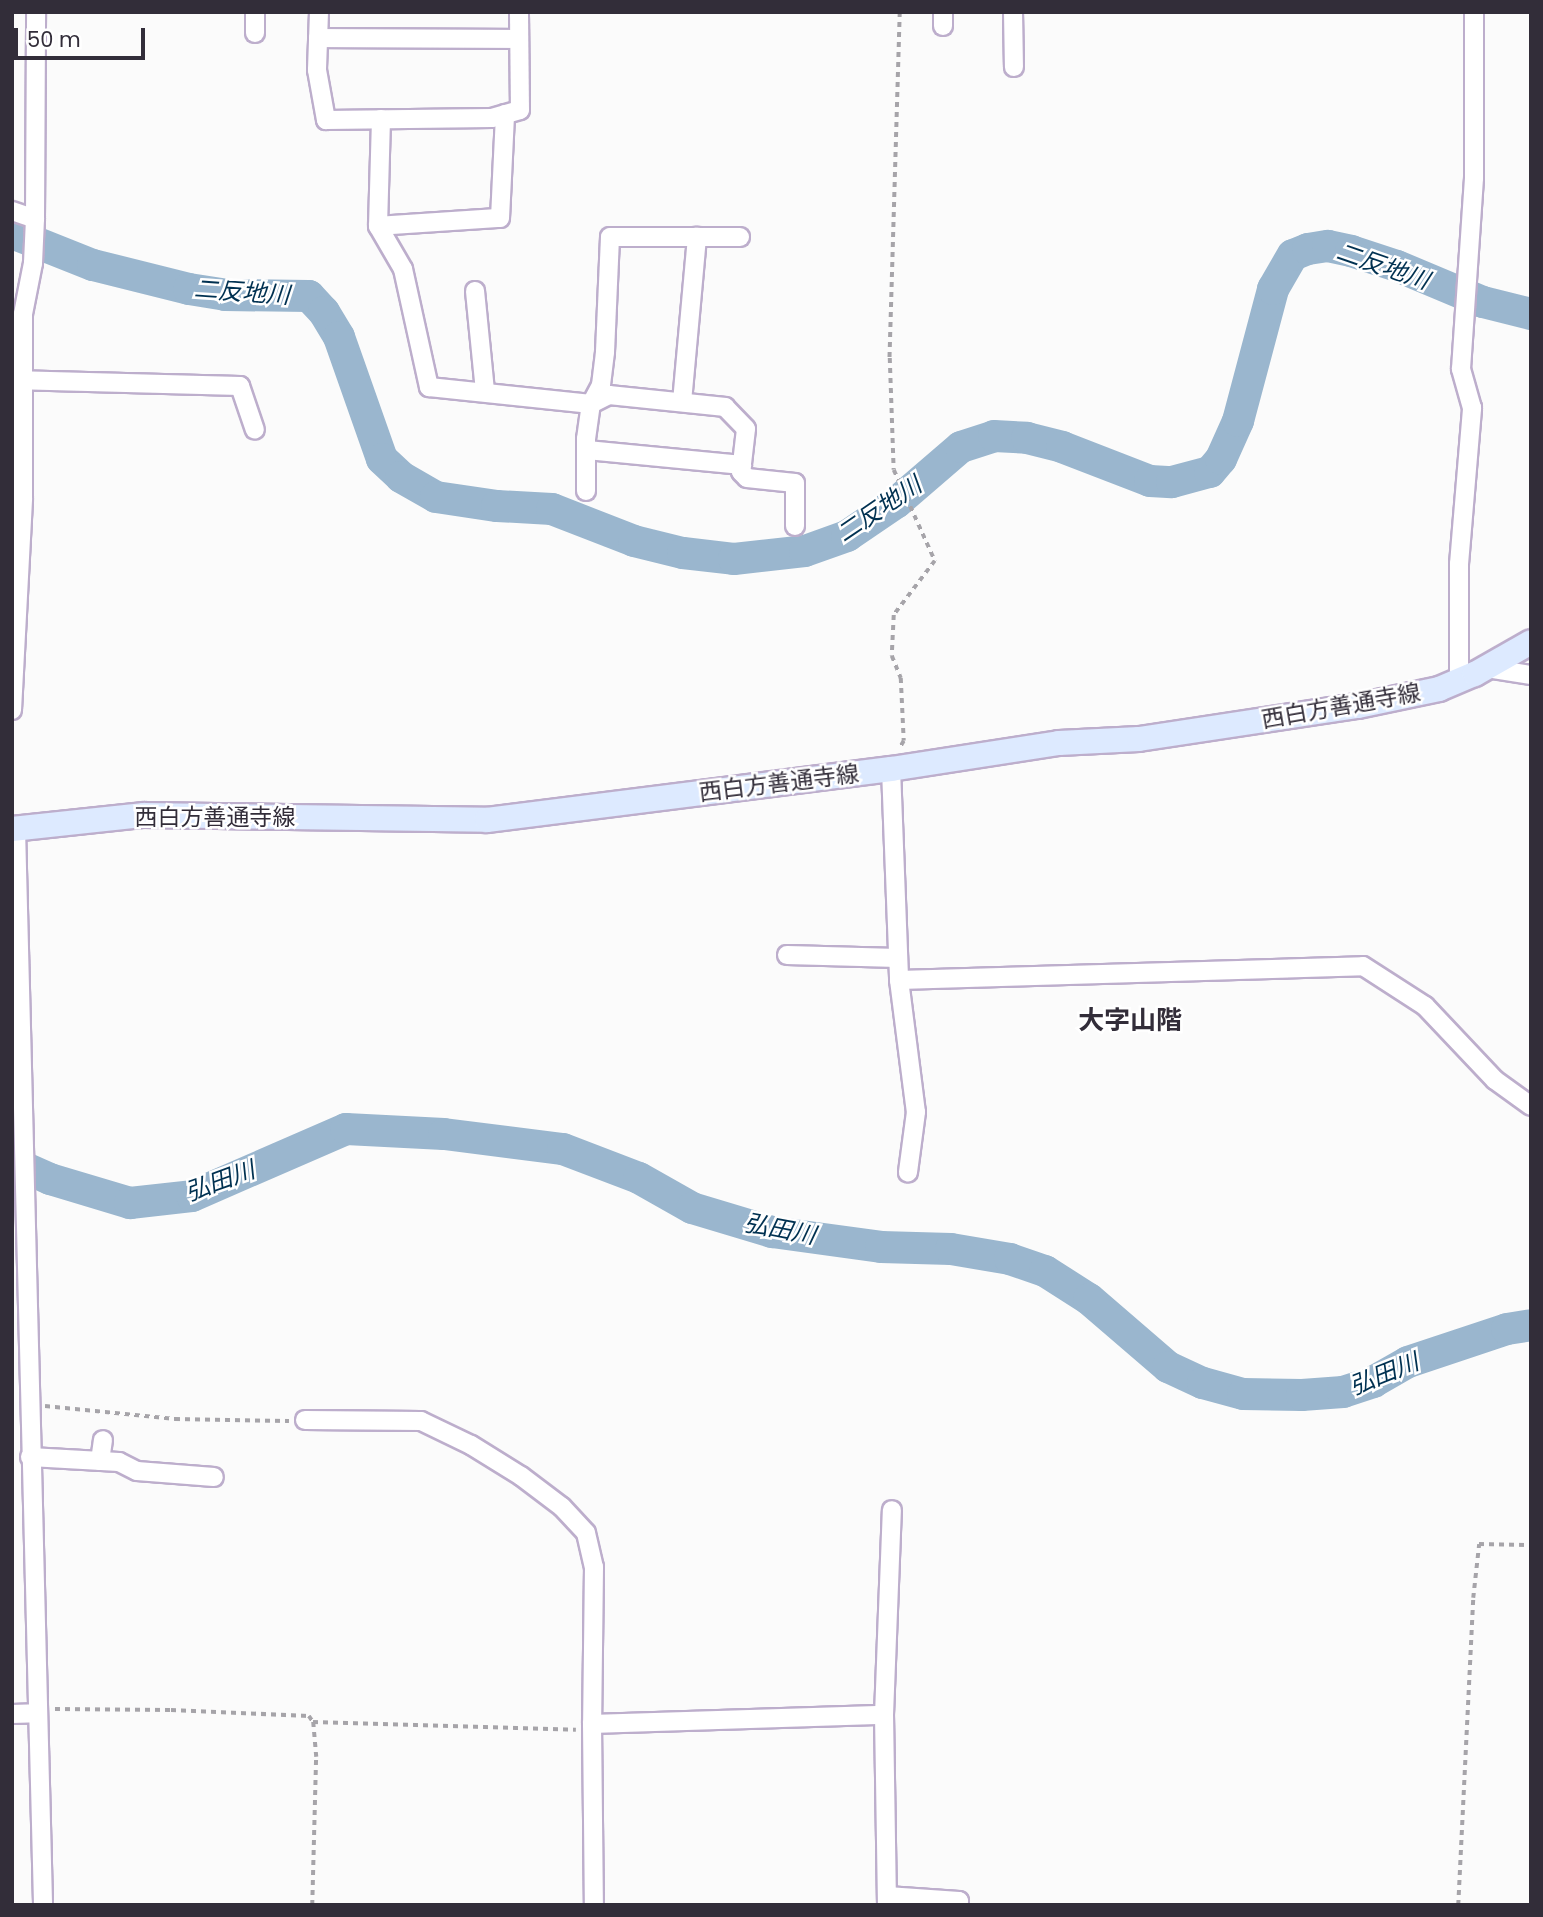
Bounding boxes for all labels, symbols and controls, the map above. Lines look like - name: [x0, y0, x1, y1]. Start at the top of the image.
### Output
- scale bar: [18, 14, 149, 58]
- text: 50 m: [27, 25, 81, 54]
- water label: 二反地川: [1333, 237, 1433, 295]
- water label: 二反地川: [193, 274, 291, 310]
- water label: 二反地川: [831, 470, 927, 548]
- street label: 西白方善通寺線: [1259, 678, 1423, 734]
- street label: 西白方善通寺線: [697, 759, 861, 807]
- street label: 西白方善通寺線: [135, 803, 295, 831]
- district label: 大字山階: [1078, 1005, 1182, 1037]
- water label: 弘田川: [181, 1155, 259, 1207]
- water label: 弘田川: [742, 1208, 818, 1250]
- water label: 弘田川: [1345, 1347, 1423, 1401]

